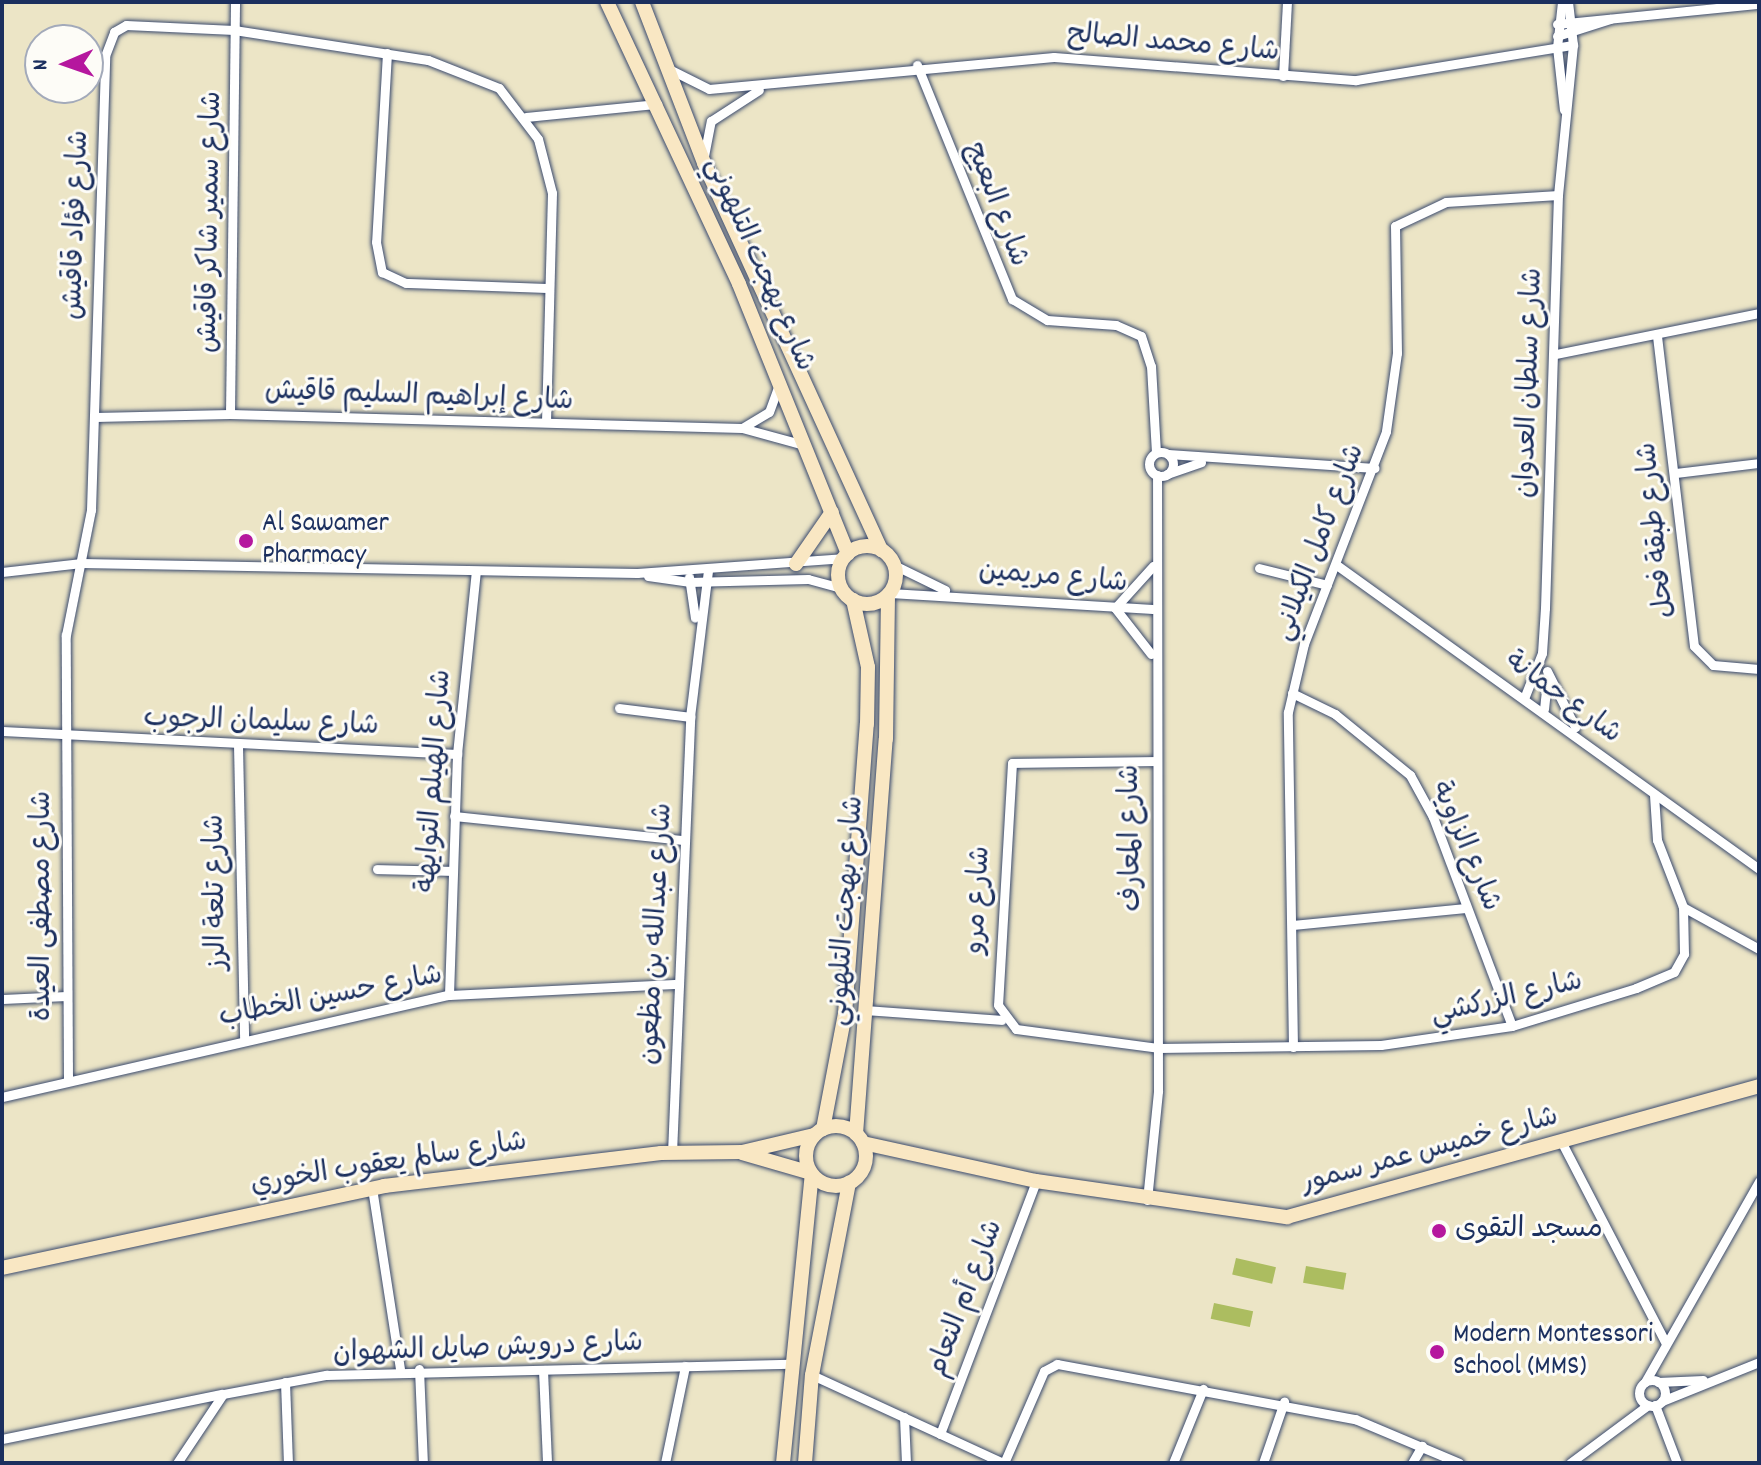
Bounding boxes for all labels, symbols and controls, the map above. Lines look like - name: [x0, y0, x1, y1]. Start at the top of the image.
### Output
- street label: شارع محمد الصالح: [1066, 19, 1280, 71]
- north arrow: [24, 24, 104, 104]
- text: N: [26, 59, 57, 71]
- street label: شارع سمير شاكر قاقيش: [193, 91, 231, 353]
- street label: شارع فؤاد قاقيش: [58, 130, 98, 320]
- street label: شارع البعيج: [956, 138, 1034, 272]
- street label: شارع بهجت التلهوني: [696, 153, 820, 377]
- street label: شارع سلطان العدوان: [1510, 267, 1552, 499]
- street label: شارع إبراهيم السليم قاقيش: [264, 376, 574, 420]
- street label: شارع كامل الكيلاني: [1268, 440, 1374, 646]
- street label: شارع طبقة فحل: [1632, 441, 1684, 619]
- place label: Al Sawamer Pharmacy: [262, 508, 389, 574]
- marker: Al Sawamer Pharmacy: [237, 532, 255, 550]
- street label: شارع مريمين: [977, 556, 1129, 602]
- street label: شارع حمانة: [1497, 646, 1627, 752]
- street label: شارع الهيلم التوايهة: [411, 668, 461, 894]
- street label: شارع سليمان الرجوب: [143, 703, 379, 745]
- street label: شارع المعارف: [1115, 764, 1151, 912]
- street label: شارع الزاوية: [1422, 777, 1506, 917]
- street label: شارع مصطفى العيدة: [27, 791, 61, 1021]
- street label: شارع بهجت التلهوني: [823, 795, 873, 1027]
- street label: شارع عبدالله بن مظعون: [634, 802, 682, 1066]
- street label: شارع تلعة الرز: [200, 814, 236, 970]
- street label: شارع مرو: [960, 845, 1000, 955]
- street label: شارع حسين الخطاب: [216, 960, 446, 1036]
- street label: شارع الزركشي: [1428, 966, 1586, 1034]
- street label: شارع خميس عمر سمور: [1298, 1101, 1562, 1203]
- street label: شارع سالم يعقوب الخوري: [249, 1127, 529, 1203]
- place label: مسجد التقوى: [1455, 1214, 1603, 1248]
- street label: شارع أم النعام: [922, 1216, 1012, 1382]
- marker: مسجد التقوى: [1430, 1222, 1448, 1240]
- place label: Modern Montessori School (MMS): [1453, 1319, 1653, 1385]
- street label: شارع درويش صايل الشهوان: [332, 1328, 644, 1372]
- marker: Modern Montessori School (MMS): [1428, 1343, 1446, 1361]

